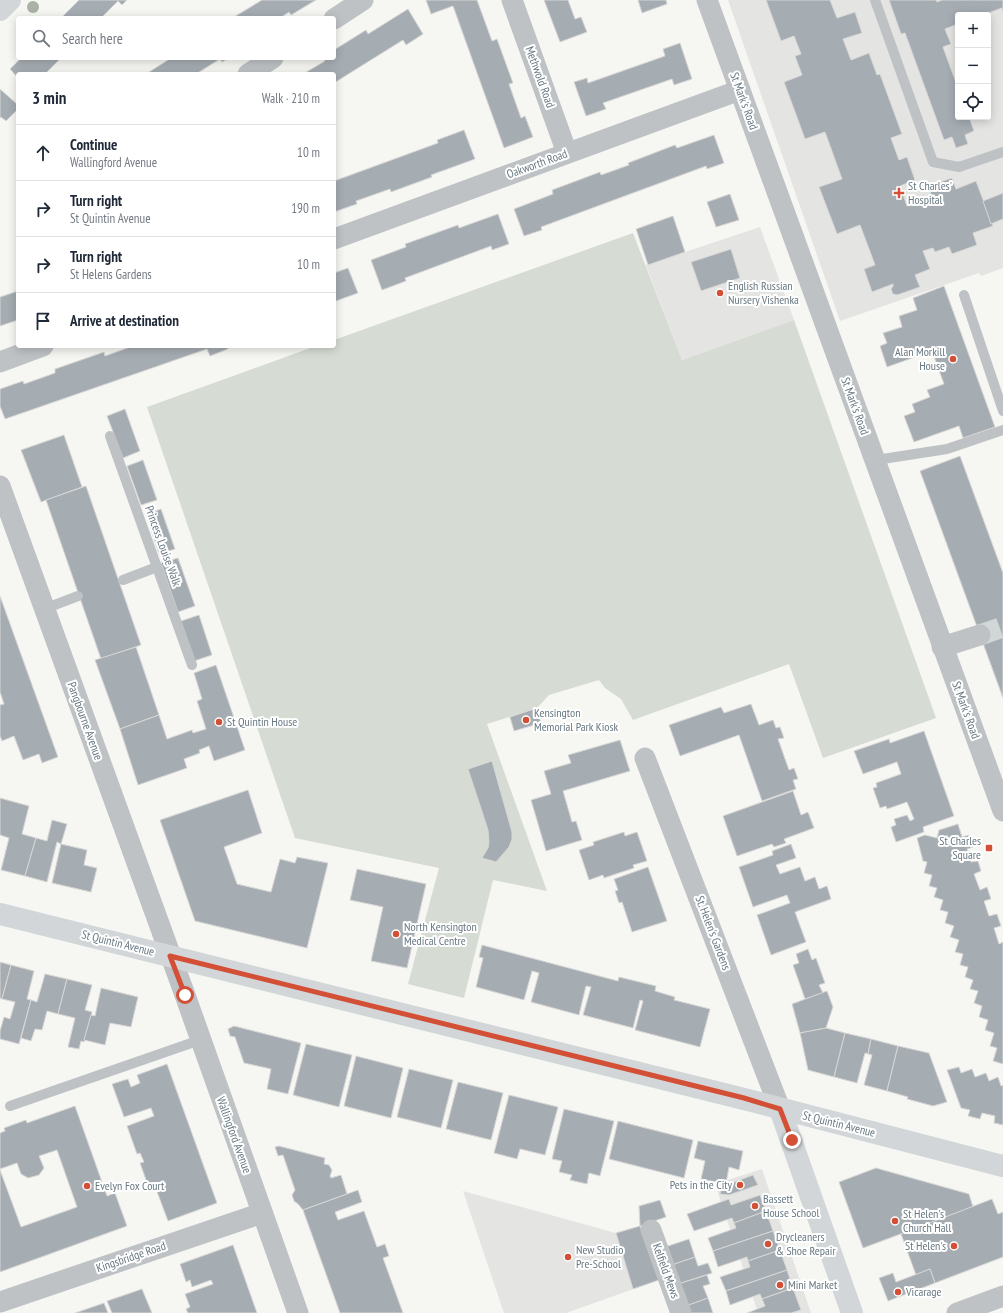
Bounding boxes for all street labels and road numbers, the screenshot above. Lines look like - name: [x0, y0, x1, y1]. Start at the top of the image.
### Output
- street label: Methwold Road: [522, 44, 559, 110]
- street label: St Mark's Road: [727, 70, 762, 132]
- street label: Oakworth Road: [504, 146, 569, 181]
- street label: St Mark's Road: [838, 375, 873, 437]
- street label: Princess Louise Walk: [142, 503, 185, 588]
- street label: St Mark's Road: [949, 679, 984, 741]
- street label: Pangbourne Avenue: [64, 680, 107, 762]
- street label: St. Helen's Gardens: [692, 894, 735, 972]
- street label: St Quintin Avenue: [80, 926, 156, 959]
- street label: Wallingford Avenue: [214, 1095, 255, 1175]
- street label: St Quintin Avenue: [801, 1107, 877, 1140]
- street label: Kingsbridge Road: [94, 1238, 168, 1275]
- street label: Kelfield Mews: [650, 1241, 683, 1300]

